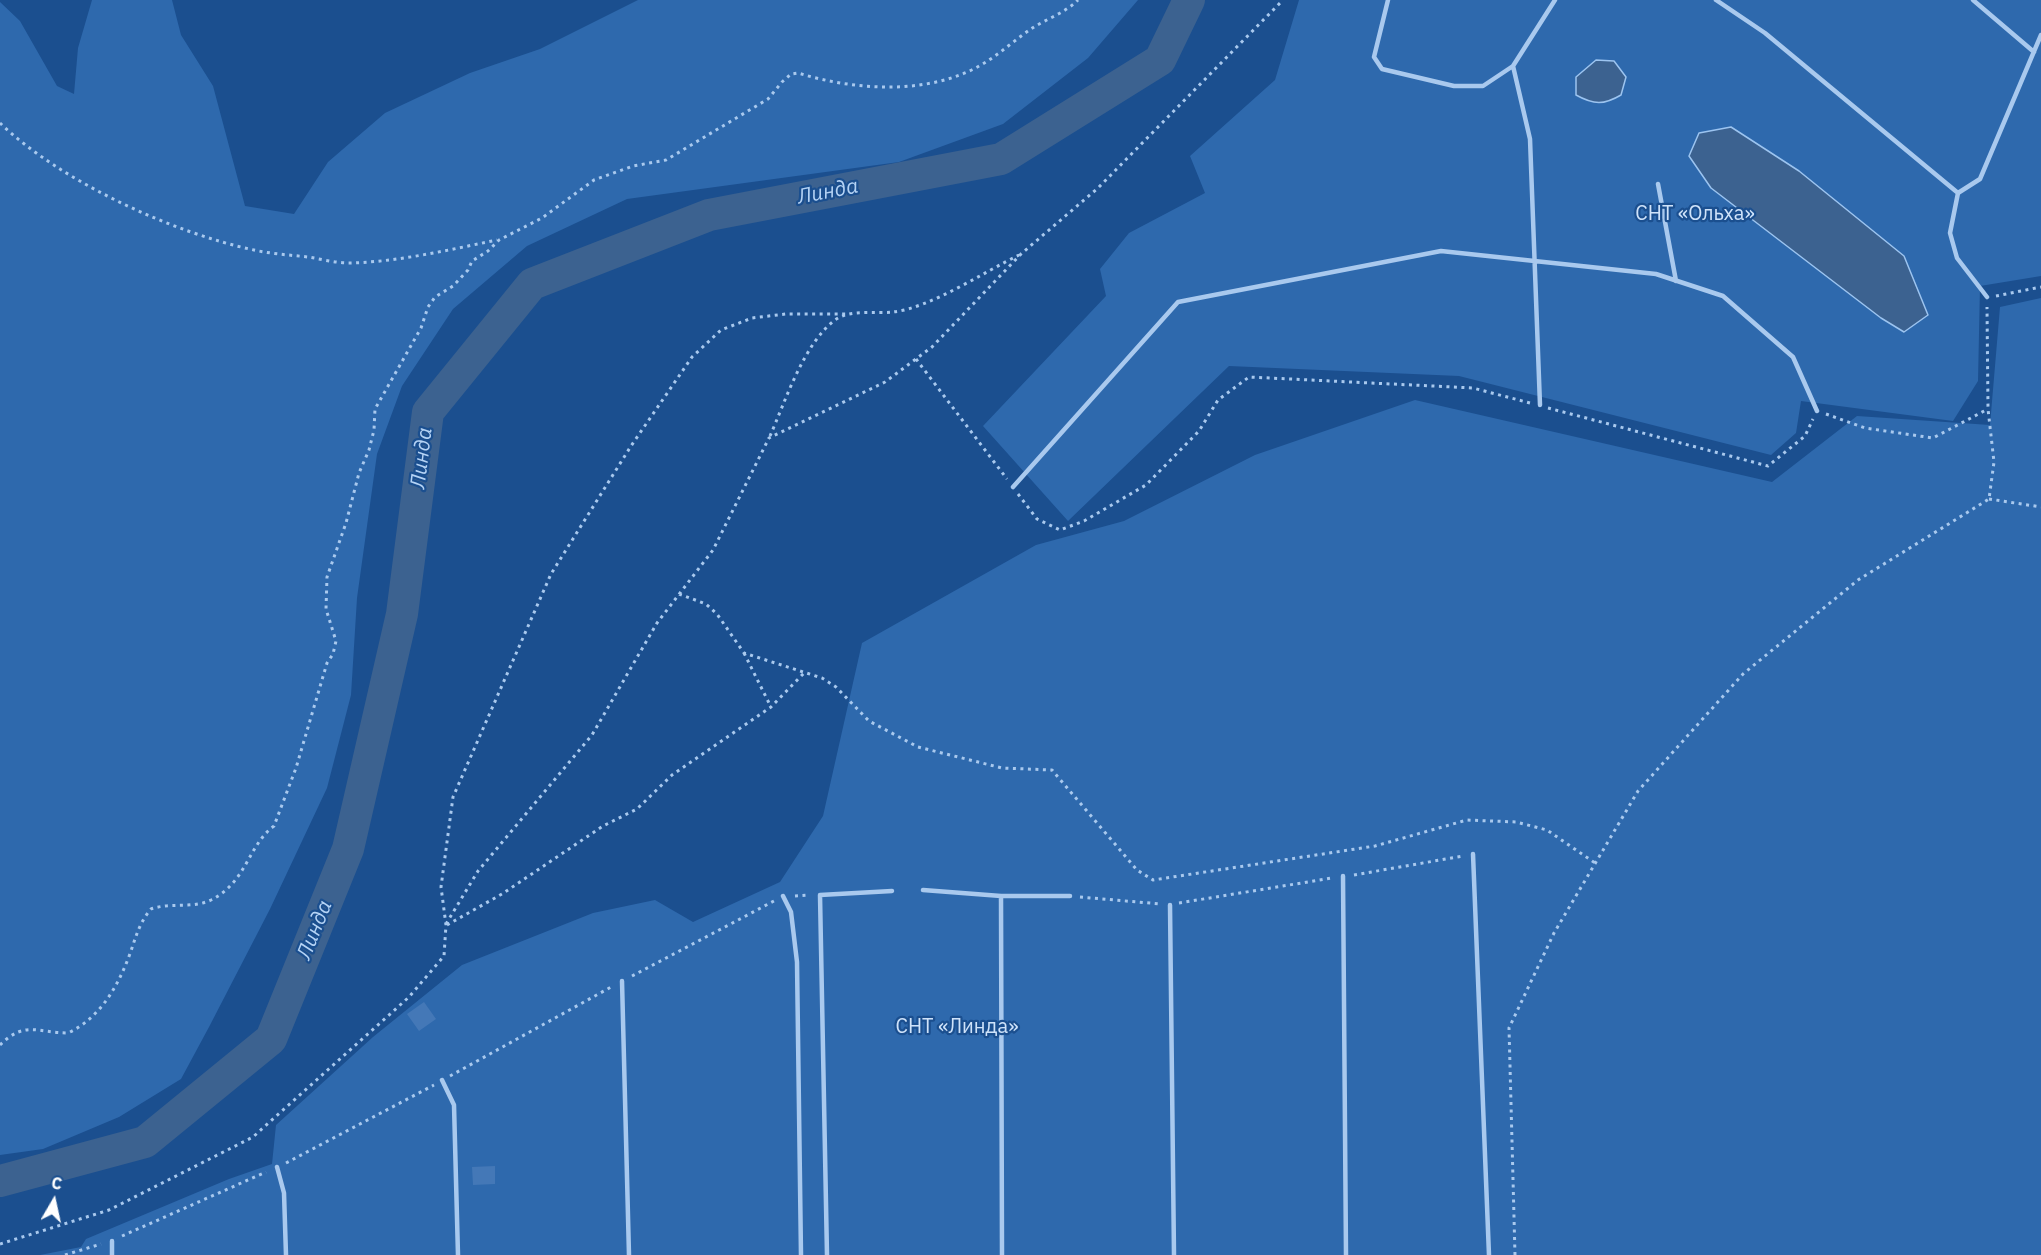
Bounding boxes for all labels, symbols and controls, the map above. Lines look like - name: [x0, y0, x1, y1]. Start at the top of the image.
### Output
- water label: Линда: [795, 174, 861, 210]
- park label: СНТ «Ольха»: [1635, 202, 1755, 226]
- water label: Линда: [406, 426, 438, 490]
- water label: Линда: [292, 897, 338, 963]
- park label: СНТ «Линда»: [896, 1015, 1018, 1039]
- north arrow: [24, 1171, 84, 1231]
- text: С: [50, 1173, 64, 1194]

